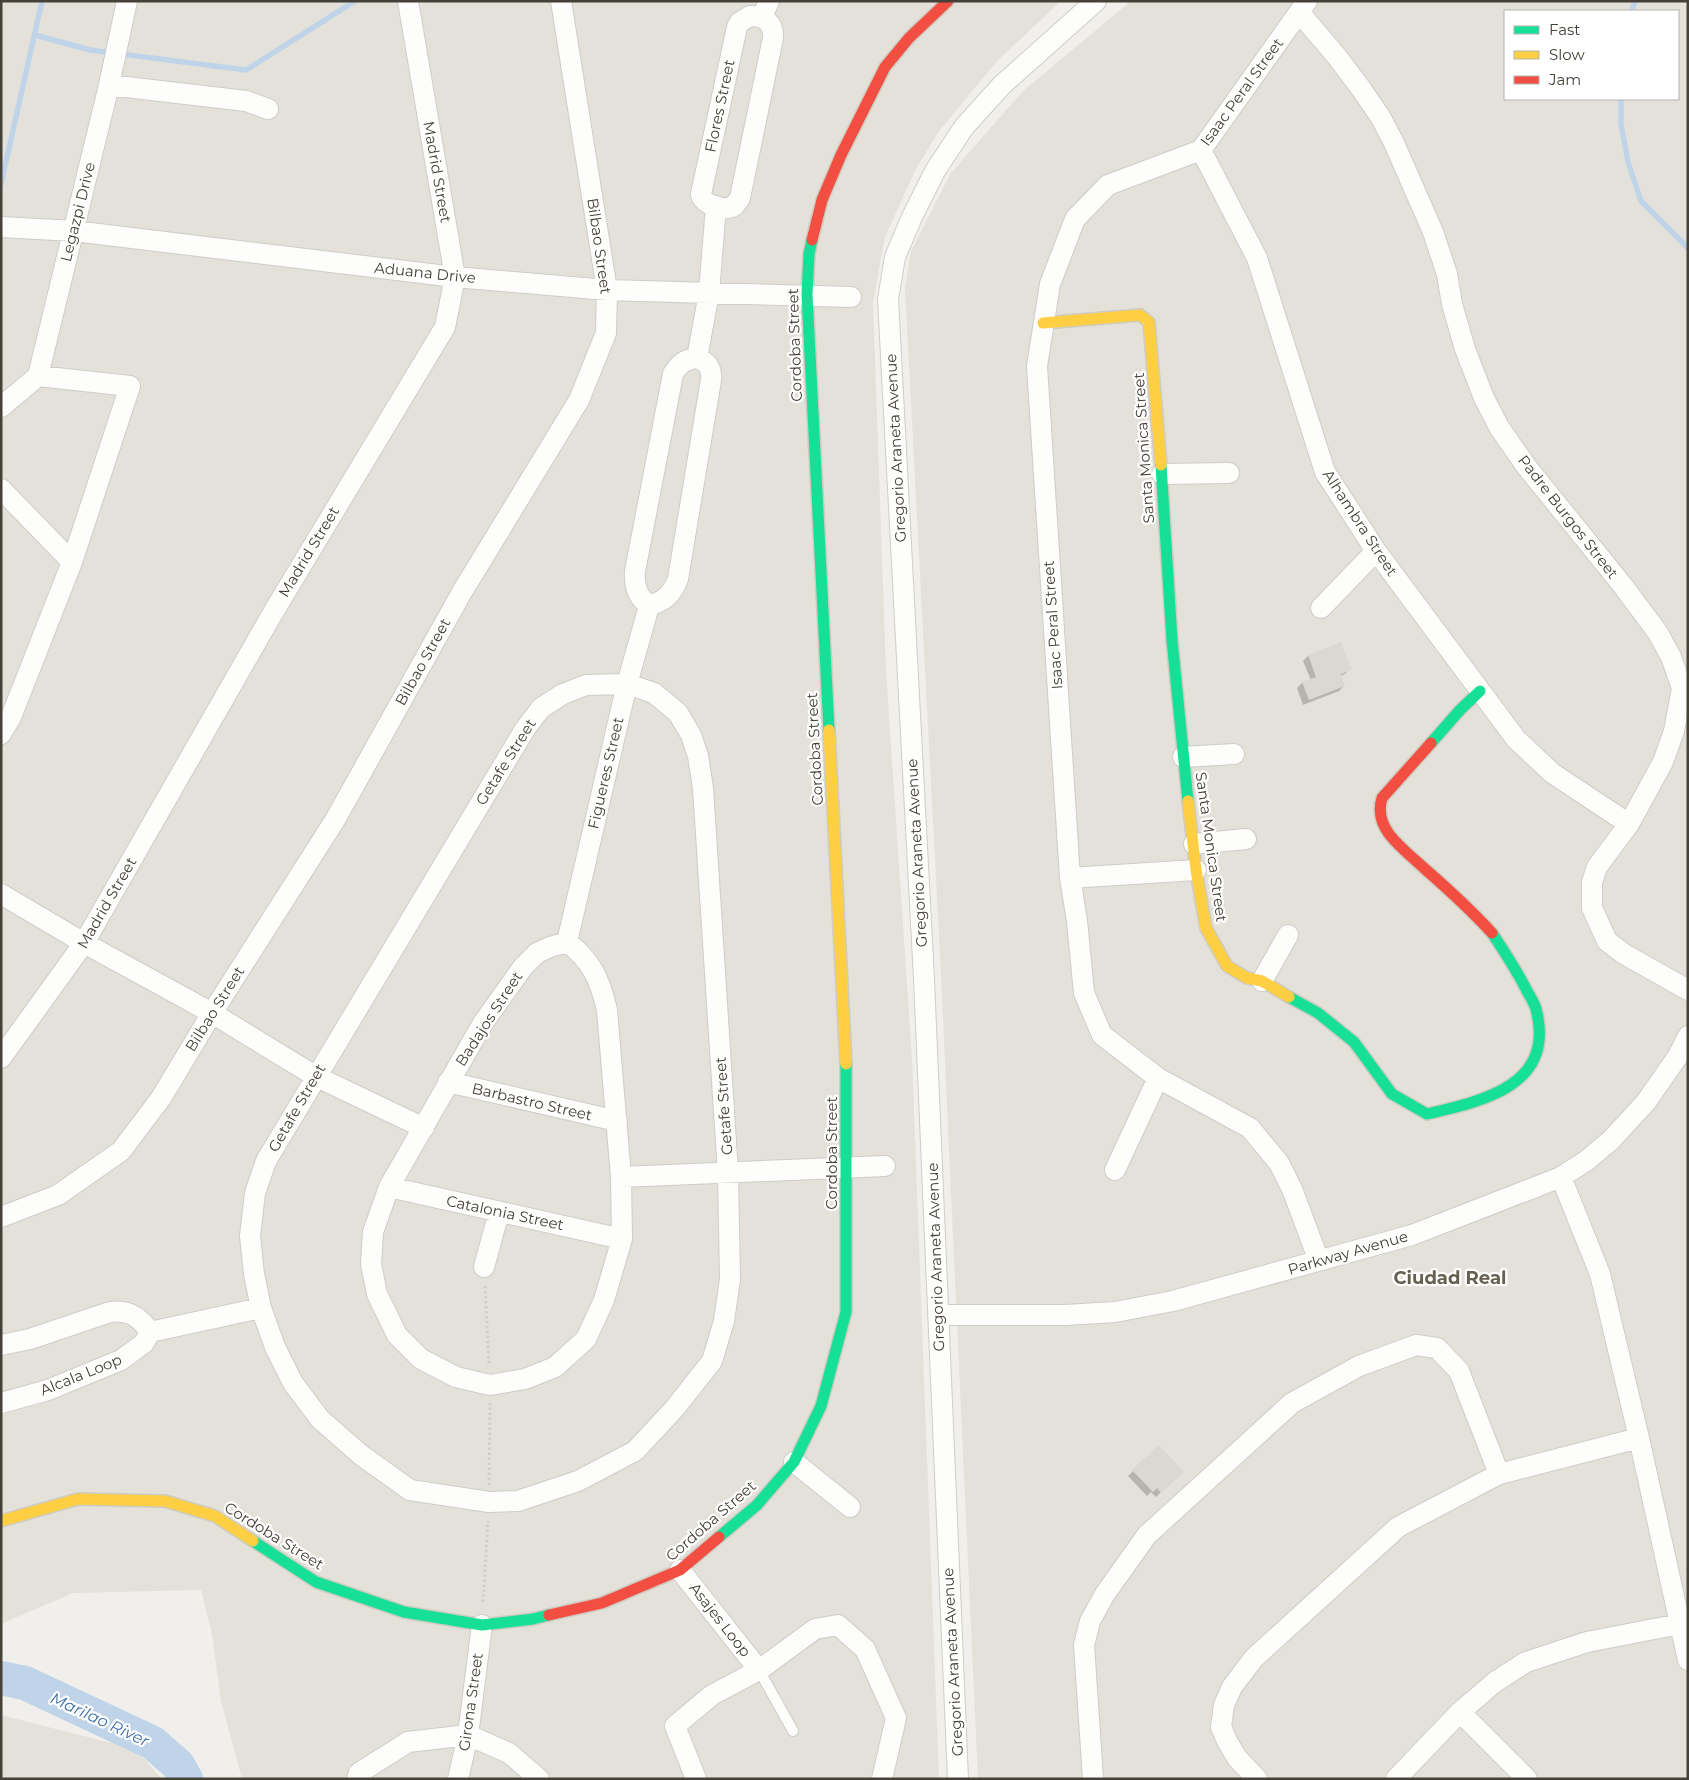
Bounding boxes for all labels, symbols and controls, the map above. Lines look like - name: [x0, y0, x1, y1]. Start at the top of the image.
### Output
- legend: [1504, 10, 1679, 100]
- text: Fast: [1549, 20, 1580, 39]
- street label: Isaac Peral Street: [1196, 34, 1287, 150]
- text: Slow: [1549, 45, 1585, 64]
- street label: Flores Street: [700, 58, 739, 154]
- text: Jam: [1548, 70, 1581, 89]
- street label: Madrid Street: [419, 120, 456, 224]
- street label: Legazpi Drive: [56, 160, 99, 264]
- street label: Bilbao Street: [583, 197, 616, 295]
- street label: Aduana Drive: [373, 258, 477, 287]
- street label: Cordoba Street: [783, 288, 806, 402]
- street label: Gregorio Araneta Avenue: [881, 353, 910, 543]
- street label: Santa Monica Street: [1129, 372, 1158, 524]
- street label: Padre Burgos Street: [1514, 451, 1623, 582]
- street label: Alhambra Street: [1319, 466, 1402, 580]
- street label: Madrid Street: [274, 503, 343, 601]
- street label: Isaac Peral Street: [1039, 560, 1066, 690]
- street label: Bilbao Street: [391, 615, 454, 709]
- street label: Cordoba Street: [802, 692, 827, 806]
- street label: Getafe Street: [471, 715, 540, 809]
- street label: Figueres Street: [583, 715, 628, 831]
- street label: Gregorio Araneta Avenue: [902, 758, 931, 948]
- street label: Santa Monica Street: [1192, 771, 1231, 923]
- street label: Madrid Street: [73, 854, 140, 952]
- street label: Bilbao Street: [181, 963, 248, 1055]
- street label: Badajos Street: [451, 968, 526, 1070]
- street label: Getafe Street: [711, 1056, 736, 1156]
- street label: Getafe Street: [264, 1060, 329, 1155]
- street label: Barbastro Street: [470, 1078, 594, 1125]
- street label: Cordoba Street: [822, 1096, 841, 1210]
- street label: Gregorio Araneta Avenue: [923, 1162, 948, 1352]
- street label: Catalonia Street: [445, 1191, 566, 1234]
- street label: Parkway Avenue: [1286, 1226, 1410, 1279]
- district label: Ciudad Real: [1394, 1267, 1506, 1289]
- street label: Alcala Loop: [37, 1350, 125, 1400]
- street label: Cordoba Street: [662, 1476, 760, 1565]
- street label: Cordoba Street: [221, 1497, 327, 1574]
- street label: Gregorio Araneta Avenue: [938, 1567, 967, 1757]
- street label: Asajes Loop: [686, 1579, 755, 1661]
- street label: Girona Street: [454, 1652, 487, 1752]
- water label: Marilao River: [48, 1688, 153, 1751]

